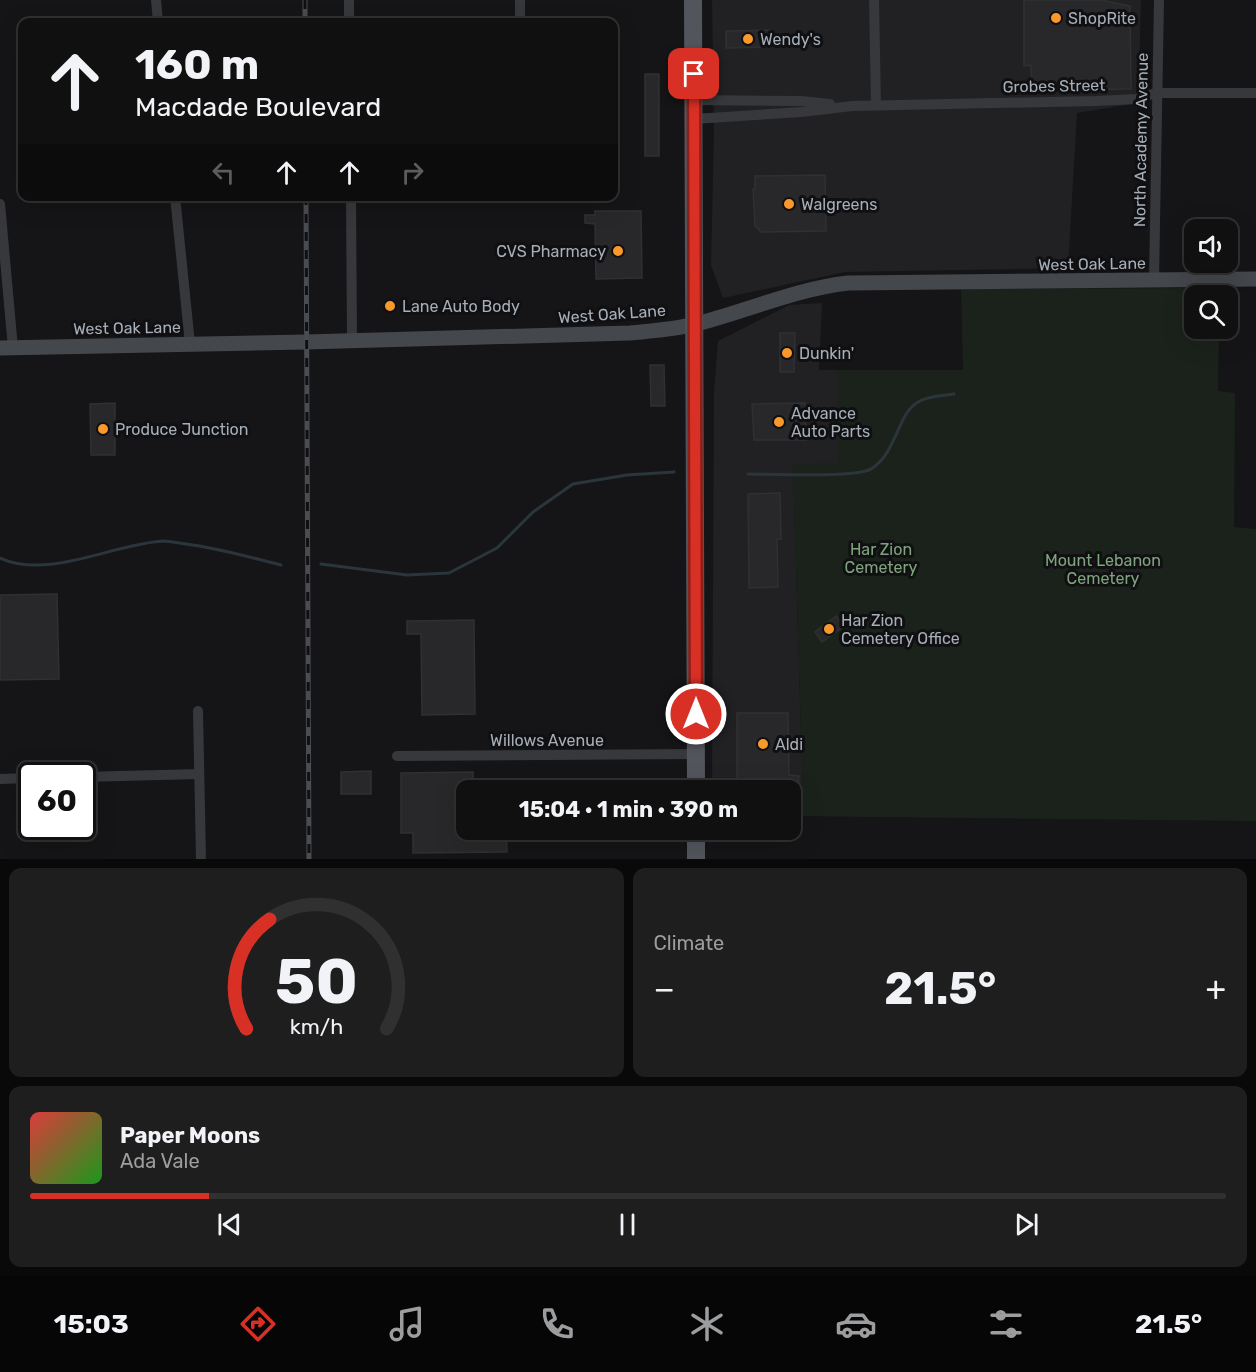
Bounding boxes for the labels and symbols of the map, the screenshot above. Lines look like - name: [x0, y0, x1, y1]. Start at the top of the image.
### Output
- place label: ShopRite: [1068, 9, 1136, 28]
- marker: ShopRite: [1049, 11, 1063, 25]
- place label: Wendy's: [760, 30, 821, 49]
- marker: Wendy's: [741, 32, 755, 46]
- pin: [668, 48, 719, 99]
- street label: North Academy Avenue: [1130, 53, 1152, 227]
- street label: Grobes Street: [1002, 76, 1106, 96]
- place label: Walgreens: [801, 195, 877, 214]
- marker: Walgreens: [782, 197, 796, 211]
- place label: CVS Pharmacy: [496, 242, 606, 261]
- marker: CVS Pharmacy: [611, 244, 625, 258]
- street label: West Oak Lane: [1038, 254, 1146, 274]
- place label: Lane Auto Body: [402, 297, 520, 316]
- marker: Lane Auto Body: [383, 299, 397, 313]
- street label: West Oak Lane: [557, 301, 667, 327]
- street label: West Oak Lane: [73, 318, 181, 338]
- place label: Dunkin': [799, 344, 854, 363]
- marker: Dunkin': [780, 346, 794, 360]
- place label: Advance Auto Parts: [791, 404, 870, 441]
- marker: Advance Auto Parts: [772, 415, 786, 429]
- place label: Produce Junction: [115, 420, 249, 439]
- marker: Produce Junction: [96, 422, 110, 436]
- park label: Har Zion Cemetery: [845, 540, 918, 577]
- park label: Mount Lebanon Cemetery: [1045, 551, 1161, 588]
- place label: Har Zion Cemetery Office: [841, 611, 960, 648]
- marker: Har Zion Cemetery Office: [822, 622, 836, 636]
- position arrow: [664, 682, 728, 746]
- street label: Willows Avenue: [490, 731, 604, 750]
- place label: Aldi: [775, 735, 803, 754]
- marker: Aldi: [756, 737, 770, 751]
- speed limit sign: 60: [18, 762, 96, 840]

